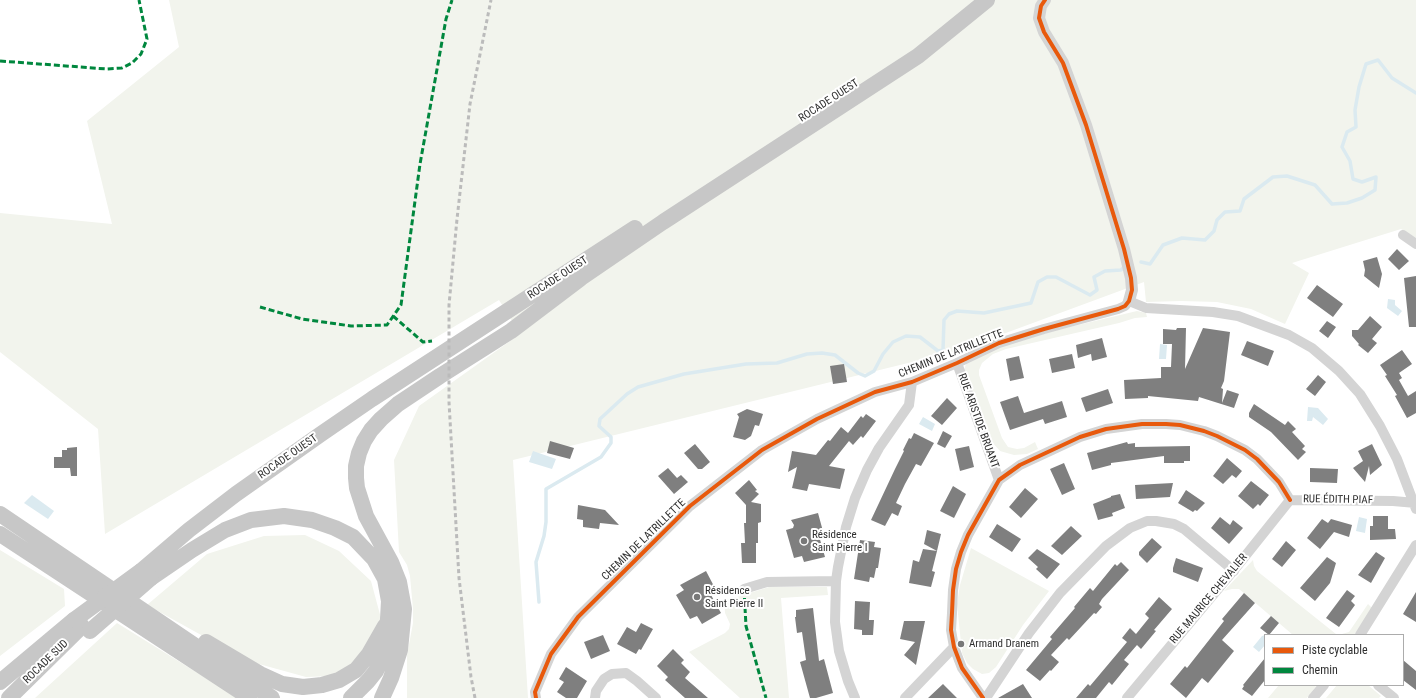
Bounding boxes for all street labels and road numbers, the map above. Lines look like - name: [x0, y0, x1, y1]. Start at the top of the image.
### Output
- street label: ROCADE OUEST: [796, 77, 862, 125]
- street label: ROCADE OUEST: [525, 254, 591, 302]
- street label: CHEMIN DE LATRILLETTE: [897, 327, 1005, 381]
- street label: RUE ARISTIDE BRUANT: [955, 372, 1001, 470]
- street label: ROCADE OUEST: [256, 432, 320, 482]
- street label: RUE ÉDITH PIAF: [1303, 493, 1373, 507]
- street label: CHEMIN DE LATRILLETTE: [599, 497, 689, 583]
- street label: RUE MAURICE CHEVALIER: [1167, 551, 1251, 647]
- street label: ROCADE SUD: [21, 637, 71, 687]

